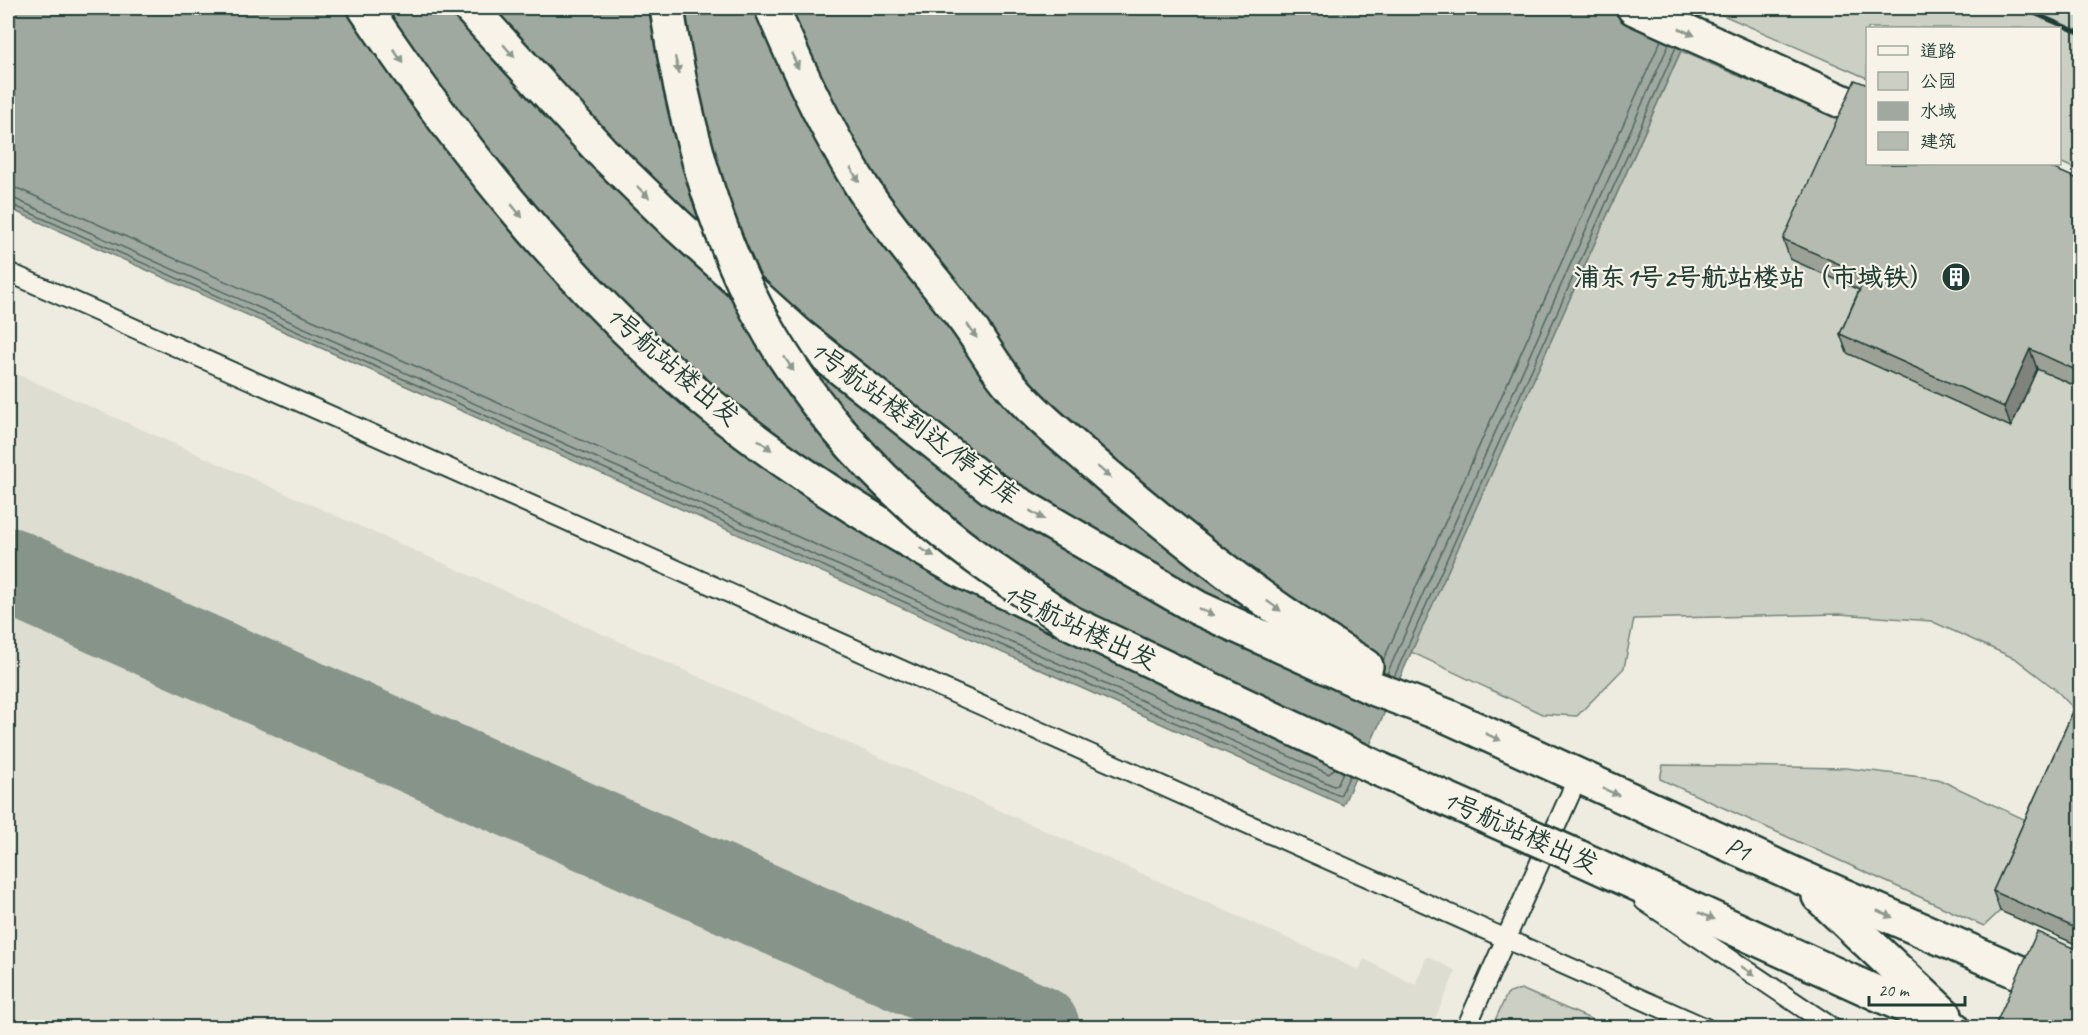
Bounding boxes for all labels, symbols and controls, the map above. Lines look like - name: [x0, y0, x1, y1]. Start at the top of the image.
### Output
- one-way arrow: [1679, 27, 1696, 36]
- legend: [1866, 27, 2061, 165]
- text: 道路: [1920, 40, 1956, 62]
- one-way arrow: [502, 44, 516, 59]
- one-way arrow: [392, 48, 403, 64]
- one-way arrow: [790, 53, 799, 70]
- one-way arrow: [673, 56, 683, 74]
- text: 公园: [1920, 70, 1956, 92]
- text: 水域: [1920, 100, 1956, 122]
- text: 建筑: [1920, 130, 1956, 152]
- one-way arrow: [850, 167, 861, 183]
- one-way arrow: [636, 185, 650, 199]
- one-way arrow: [510, 203, 523, 219]
- place label: 浦东1号2号航站楼站（市域铁）: [1574, 261, 1935, 294]
- building icon: 浦东1号2号航站楼站（市域铁）: [1940, 261, 1972, 293]
- street label: 1号航站楼出发: [599, 299, 747, 433]
- one-way arrow: [966, 322, 978, 338]
- street label: 1号航站楼到达/停车库: [804, 333, 1026, 513]
- one-way arrow: [783, 356, 794, 372]
- one-way arrow: [757, 439, 772, 451]
- one-way arrow: [1097, 466, 1112, 479]
- one-way arrow: [1029, 510, 1045, 521]
- one-way arrow: [919, 547, 936, 557]
- street label: 1号航站楼出发: [997, 577, 1163, 677]
- one-way arrow: [1266, 600, 1281, 612]
- one-way arrow: [1198, 607, 1215, 616]
- one-way arrow: [1484, 732, 1502, 742]
- street label: 1号航站楼出发: [1438, 783, 1604, 881]
- one-way arrow: [1602, 787, 1620, 797]
- street label: P1: [1720, 829, 1757, 869]
- one-way arrow: [1876, 909, 1894, 919]
- one-way arrow: [1699, 911, 1716, 920]
- one-way arrow: [1740, 965, 1756, 977]
- scale bar: [1869, 969, 1965, 1007]
- text: 20 m: [1878, 979, 1911, 1001]

